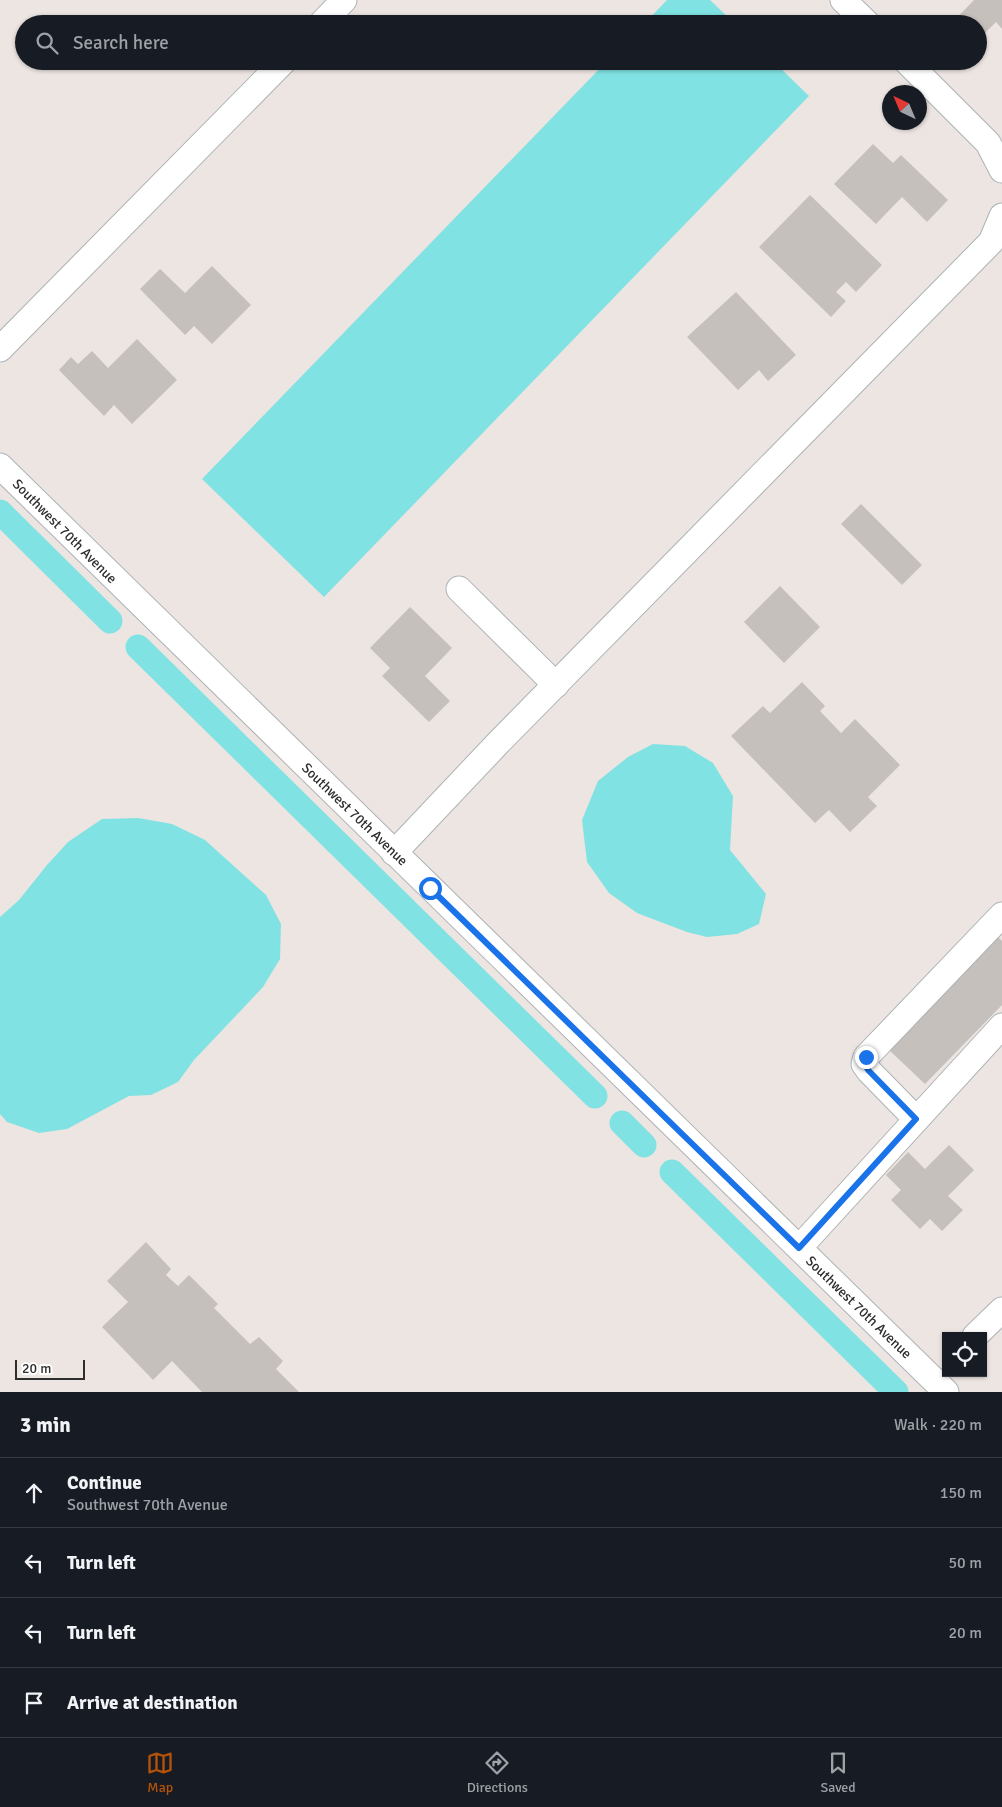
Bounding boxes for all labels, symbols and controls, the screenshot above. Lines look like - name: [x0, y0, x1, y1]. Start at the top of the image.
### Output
- search box: [15, 15, 987, 70]
- icon: search: [33, 29, 61, 57]
- text: Search here: [73, 31, 169, 55]
- north arrow: [882, 85, 927, 130]
- street label: Southwest 70th Avenue: [9, 476, 120, 587]
- street label: Southwest 70th Avenue: [298, 759, 411, 869]
- route start: [419, 877, 442, 900]
- route end: [855, 1046, 878, 1069]
- street label: Southwest 70th Avenue: [802, 1252, 915, 1362]
- map controls: [942, 1332, 987, 1377]
- button: locate: [942, 1332, 987, 1377]
- scale bar: [15, 1357, 85, 1380]
- text: 20 m: [22, 1360, 51, 1377]
- text: 3 min: [20, 1412, 71, 1438]
- text: Walk · 220 m: [894, 1415, 982, 1435]
- text: Continue: [67, 1471, 142, 1495]
- icon: ahead: [20, 1479, 48, 1507]
- text: 150 m: [940, 1483, 982, 1503]
- text: Southwest 70th Avenue: [67, 1495, 228, 1515]
- icon: left: [20, 1549, 48, 1577]
- text: Turn left: [67, 1551, 136, 1575]
- text: 50 m: [948, 1553, 982, 1573]
- icon: left: [20, 1619, 48, 1647]
- text: Turn left: [67, 1621, 136, 1645]
- text: 20 m: [948, 1623, 982, 1643]
- icon: arrive: [20, 1689, 48, 1717]
- text: Arrive at destination: [67, 1691, 238, 1715]
- tab: Map: [146, 1749, 174, 1796]
- tab: Directions: [467, 1749, 528, 1796]
- tab: Saved: [820, 1749, 856, 1796]

